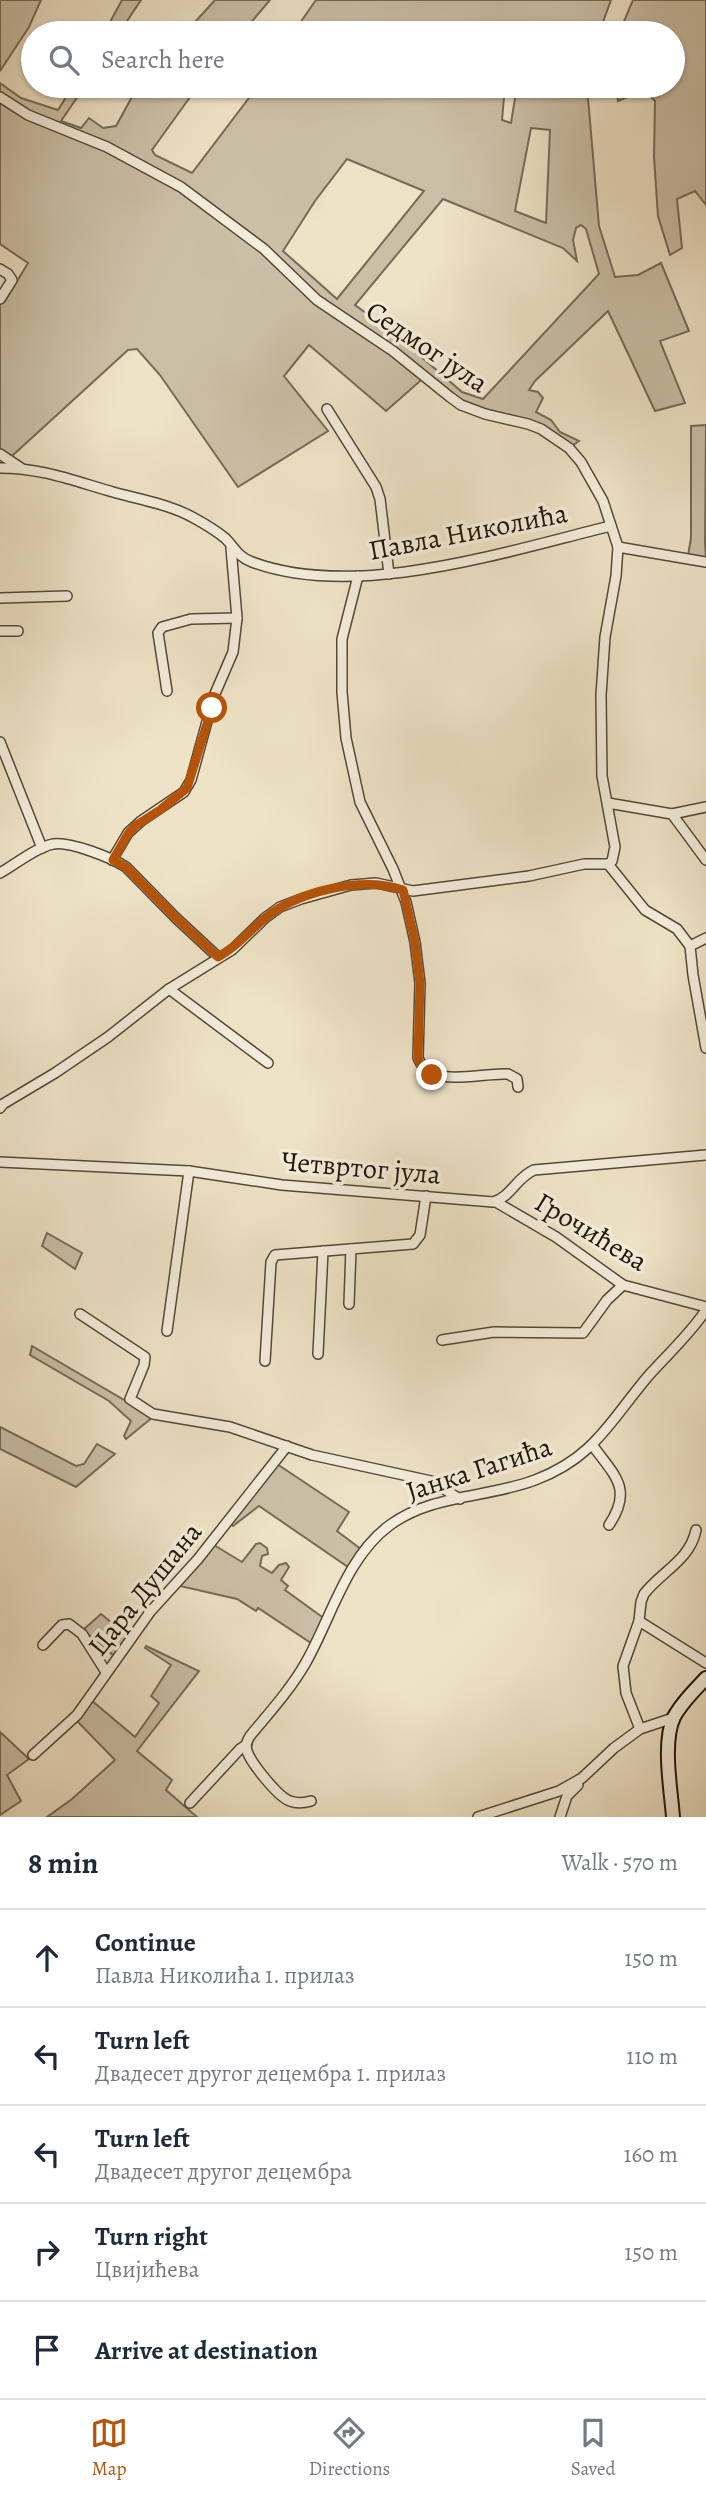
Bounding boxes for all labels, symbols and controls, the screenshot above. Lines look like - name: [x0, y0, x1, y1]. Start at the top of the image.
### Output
- search box: [21, 21, 685, 98]
- icon: search: [45, 41, 83, 79]
- text: Search here: [101, 42, 225, 77]
- street label: Седмог јула: [358, 292, 496, 402]
- street label: Павла Николића: [365, 494, 571, 570]
- route start: [196, 692, 227, 723]
- route end: [416, 1059, 447, 1090]
- street label: Четвртог јула: [280, 1142, 442, 1194]
- street label: Грочићева: [527, 1183, 655, 1281]
- street label: Јанка Гагића: [401, 1428, 557, 1510]
- street label: Цара Душана: [79, 1514, 211, 1664]
- text: 8 min: [28, 1843, 98, 1883]
- text: Walk · 570 m: [561, 1847, 678, 1878]
- text: Continue: [95, 1925, 196, 1960]
- icon: ahead: [28, 1939, 66, 1977]
- text: 150 m: [624, 1943, 678, 1974]
- text: Павла Николића 1. прилаз: [95, 1960, 355, 1991]
- text: Turn left: [95, 2023, 190, 2058]
- icon: left: [28, 2037, 66, 2075]
- text: 110 m: [626, 2041, 678, 2072]
- text: Двадесет другог децембра 1. прилаз: [95, 2058, 446, 2089]
- text: Turn left: [95, 2121, 190, 2156]
- icon: left: [28, 2135, 66, 2173]
- text: 160 m: [624, 2139, 678, 2170]
- text: Двадесет другог децембра: [95, 2156, 352, 2187]
- text: Turn right: [95, 2219, 208, 2254]
- icon: right: [28, 2233, 66, 2271]
- text: 150 m: [624, 2237, 678, 2268]
- text: Цвијићева: [95, 2254, 199, 2285]
- icon: arrive: [28, 2331, 66, 2369]
- text: Arrive at destination: [95, 2333, 318, 2368]
- tab: Map: [90, 2414, 128, 2482]
- tab: Directions: [309, 2414, 390, 2482]
- tab: Saved: [571, 2414, 616, 2482]

